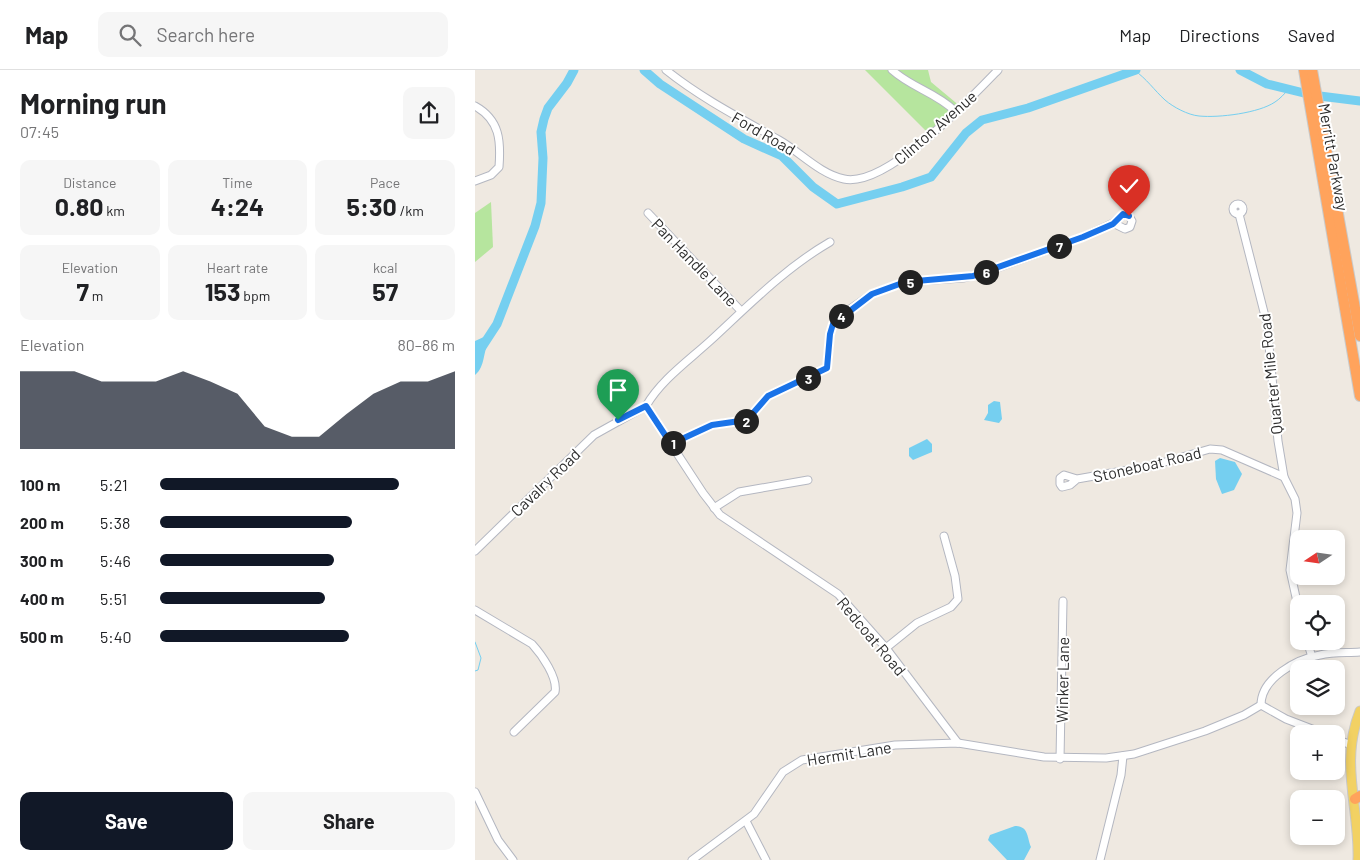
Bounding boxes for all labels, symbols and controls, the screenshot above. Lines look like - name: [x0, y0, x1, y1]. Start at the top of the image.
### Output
- search box: [98, 12, 448, 57]
- text: Map: [25, 20, 68, 49]
- icon: search: [116, 21, 144, 49]
- text: Search here: [156, 23, 255, 46]
- text: Map: [1119, 24, 1151, 46]
- text: Directions: [1179, 24, 1260, 46]
- text: Saved: [1288, 24, 1335, 46]
- text: Morning run: [20, 86, 167, 120]
- street label: Clinton Avenue: [890, 86, 980, 168]
- button: share: [403, 87, 455, 139]
- street label: Merritt Parkway: [1315, 102, 1353, 213]
- street label: Ford Road: [729, 107, 799, 159]
- text: 07:45: [20, 122, 59, 141]
- pin: [1108, 165, 1150, 216]
- icon: check: [1115, 172, 1143, 200]
- text: Distance: [63, 174, 117, 191]
- text: Time: [222, 174, 253, 191]
- text: Pace: [370, 174, 400, 191]
- text: 0.80: [55, 191, 104, 221]
- text: 4:24: [211, 191, 264, 221]
- text: 5:30: [347, 191, 397, 221]
- text: km: [104, 202, 125, 219]
- text: /km: [397, 202, 424, 219]
- street label: Pan Handle Lane: [648, 214, 742, 310]
- pin: 7: [1047, 234, 1071, 258]
- text: 7: [1056, 238, 1063, 255]
- text: Elevation: [62, 259, 118, 276]
- text: Heart rate: [207, 259, 268, 276]
- text: kcal: [373, 259, 397, 276]
- pin: 6: [973, 260, 999, 284]
- text: 6: [983, 264, 990, 281]
- pin: 5: [897, 270, 923, 294]
- text: 5: [907, 274, 914, 291]
- text: 7: [76, 276, 89, 306]
- text: 153: [205, 276, 241, 306]
- text: 57: [372, 276, 398, 306]
- text: m: [89, 287, 103, 304]
- text: bpm: [241, 287, 270, 304]
- pin: 4: [829, 304, 853, 328]
- text: 4: [837, 308, 846, 325]
- street label: Quarter Mile Road: [1254, 313, 1286, 435]
- text: Elevation: [20, 335, 84, 354]
- text: 80–86 m: [397, 335, 455, 354]
- pin: 3: [795, 366, 821, 390]
- pin: [597, 369, 639, 420]
- text: 3: [805, 370, 812, 387]
- icon: arrive: [604, 376, 632, 404]
- pin: 2: [733, 408, 759, 434]
- text: 2: [743, 413, 750, 430]
- pin: 1: [661, 430, 685, 456]
- text: 1: [671, 435, 676, 452]
- street label: Stoneboat Road: [1091, 442, 1203, 486]
- street label: Cavalry Road: [506, 444, 584, 520]
- text: 100 m: [20, 475, 60, 494]
- text: 5:21: [100, 475, 128, 494]
- text: 200 m: [20, 513, 64, 532]
- text: 5:38: [100, 513, 130, 532]
- north arrow: [1290, 530, 1345, 585]
- map controls: [1290, 530, 1345, 845]
- text: 300 m: [20, 551, 63, 570]
- text: 5:46: [100, 551, 131, 570]
- text: 400 m: [20, 589, 64, 608]
- text: 5:51: [100, 589, 127, 608]
- street label: Redcoat Road: [834, 593, 910, 679]
- button: locate: [1290, 595, 1345, 650]
- text: 500 m: [20, 627, 63, 646]
- text: 5:40: [100, 627, 132, 646]
- street label: Winker Lane: [1052, 637, 1072, 723]
- button: layers: [1290, 660, 1345, 715]
- button: +: [1290, 725, 1345, 780]
- street label: Hermit Lane: [805, 737, 893, 769]
- button: −: [1290, 790, 1345, 845]
- button: Save: [20, 792, 233, 850]
- button: Share: [243, 792, 455, 850]

